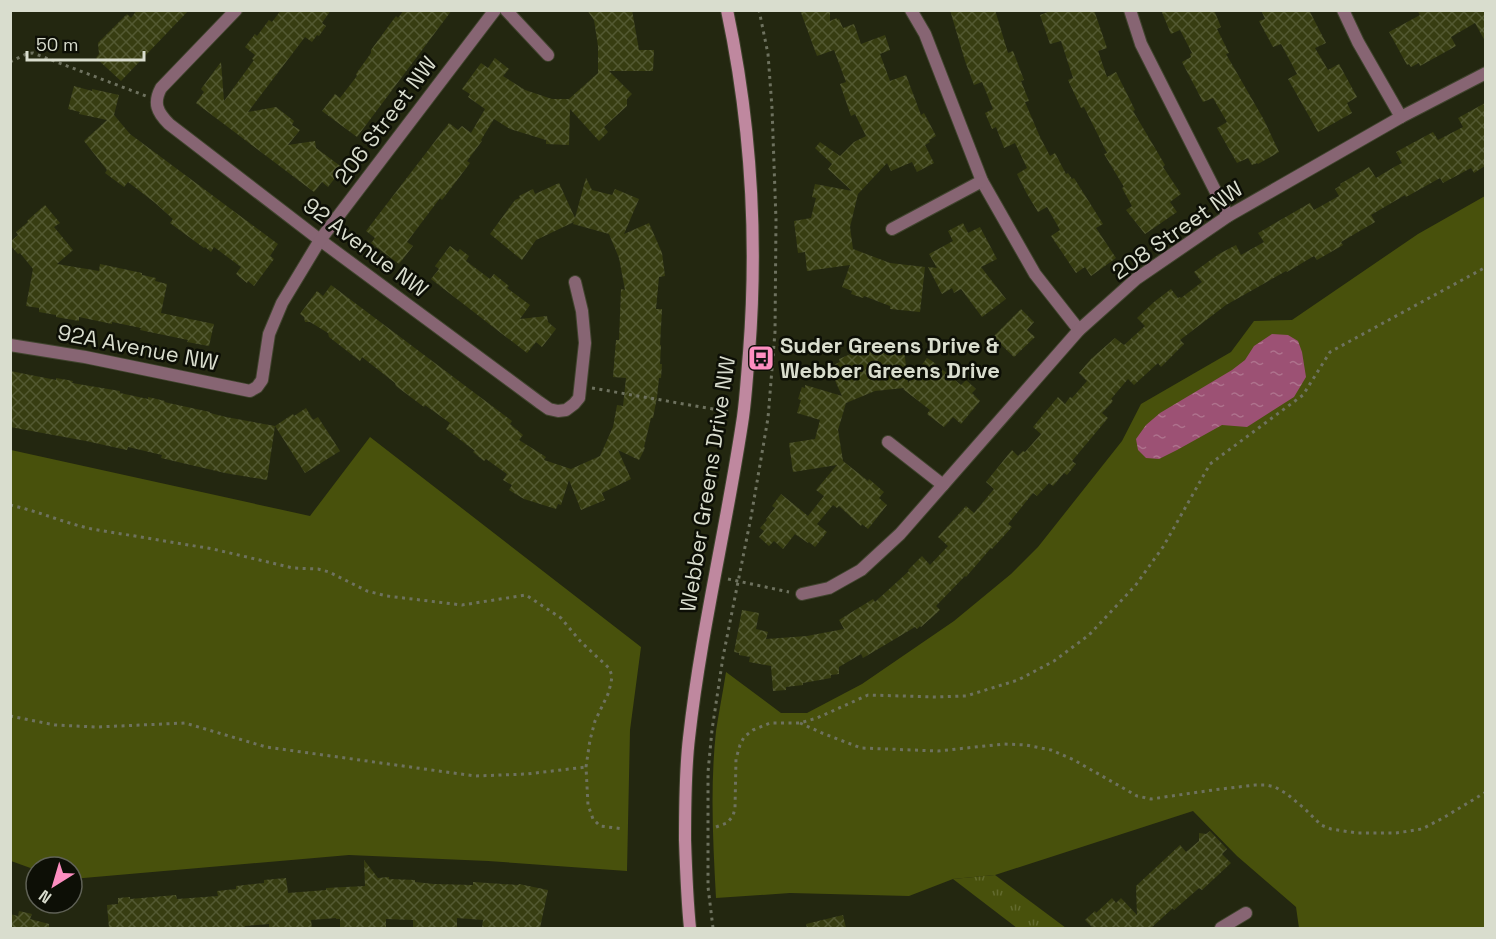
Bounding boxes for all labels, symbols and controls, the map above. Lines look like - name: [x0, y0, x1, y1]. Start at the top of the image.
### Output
- scale bar: [27, 24, 144, 62]
- text: 50 m: [36, 33, 78, 56]
- street label: 206 Street NW: [328, 50, 442, 190]
- street label: 208 Street NW: [1106, 175, 1248, 285]
- street label: 92 Avenue NW: [298, 191, 434, 303]
- street label: 92A Avenue NW: [55, 318, 221, 376]
- place label: Suder Greens Drive & Webber Greens Drive: [780, 331, 1000, 384]
- bus stop icon: Suder Greens Drive & Webber Greens Drive: [746, 343, 776, 373]
- street label: Webber Greens Drive NW: [673, 354, 741, 614]
- north arrow: [24, 855, 84, 915]
- text: N: [35, 885, 56, 908]

